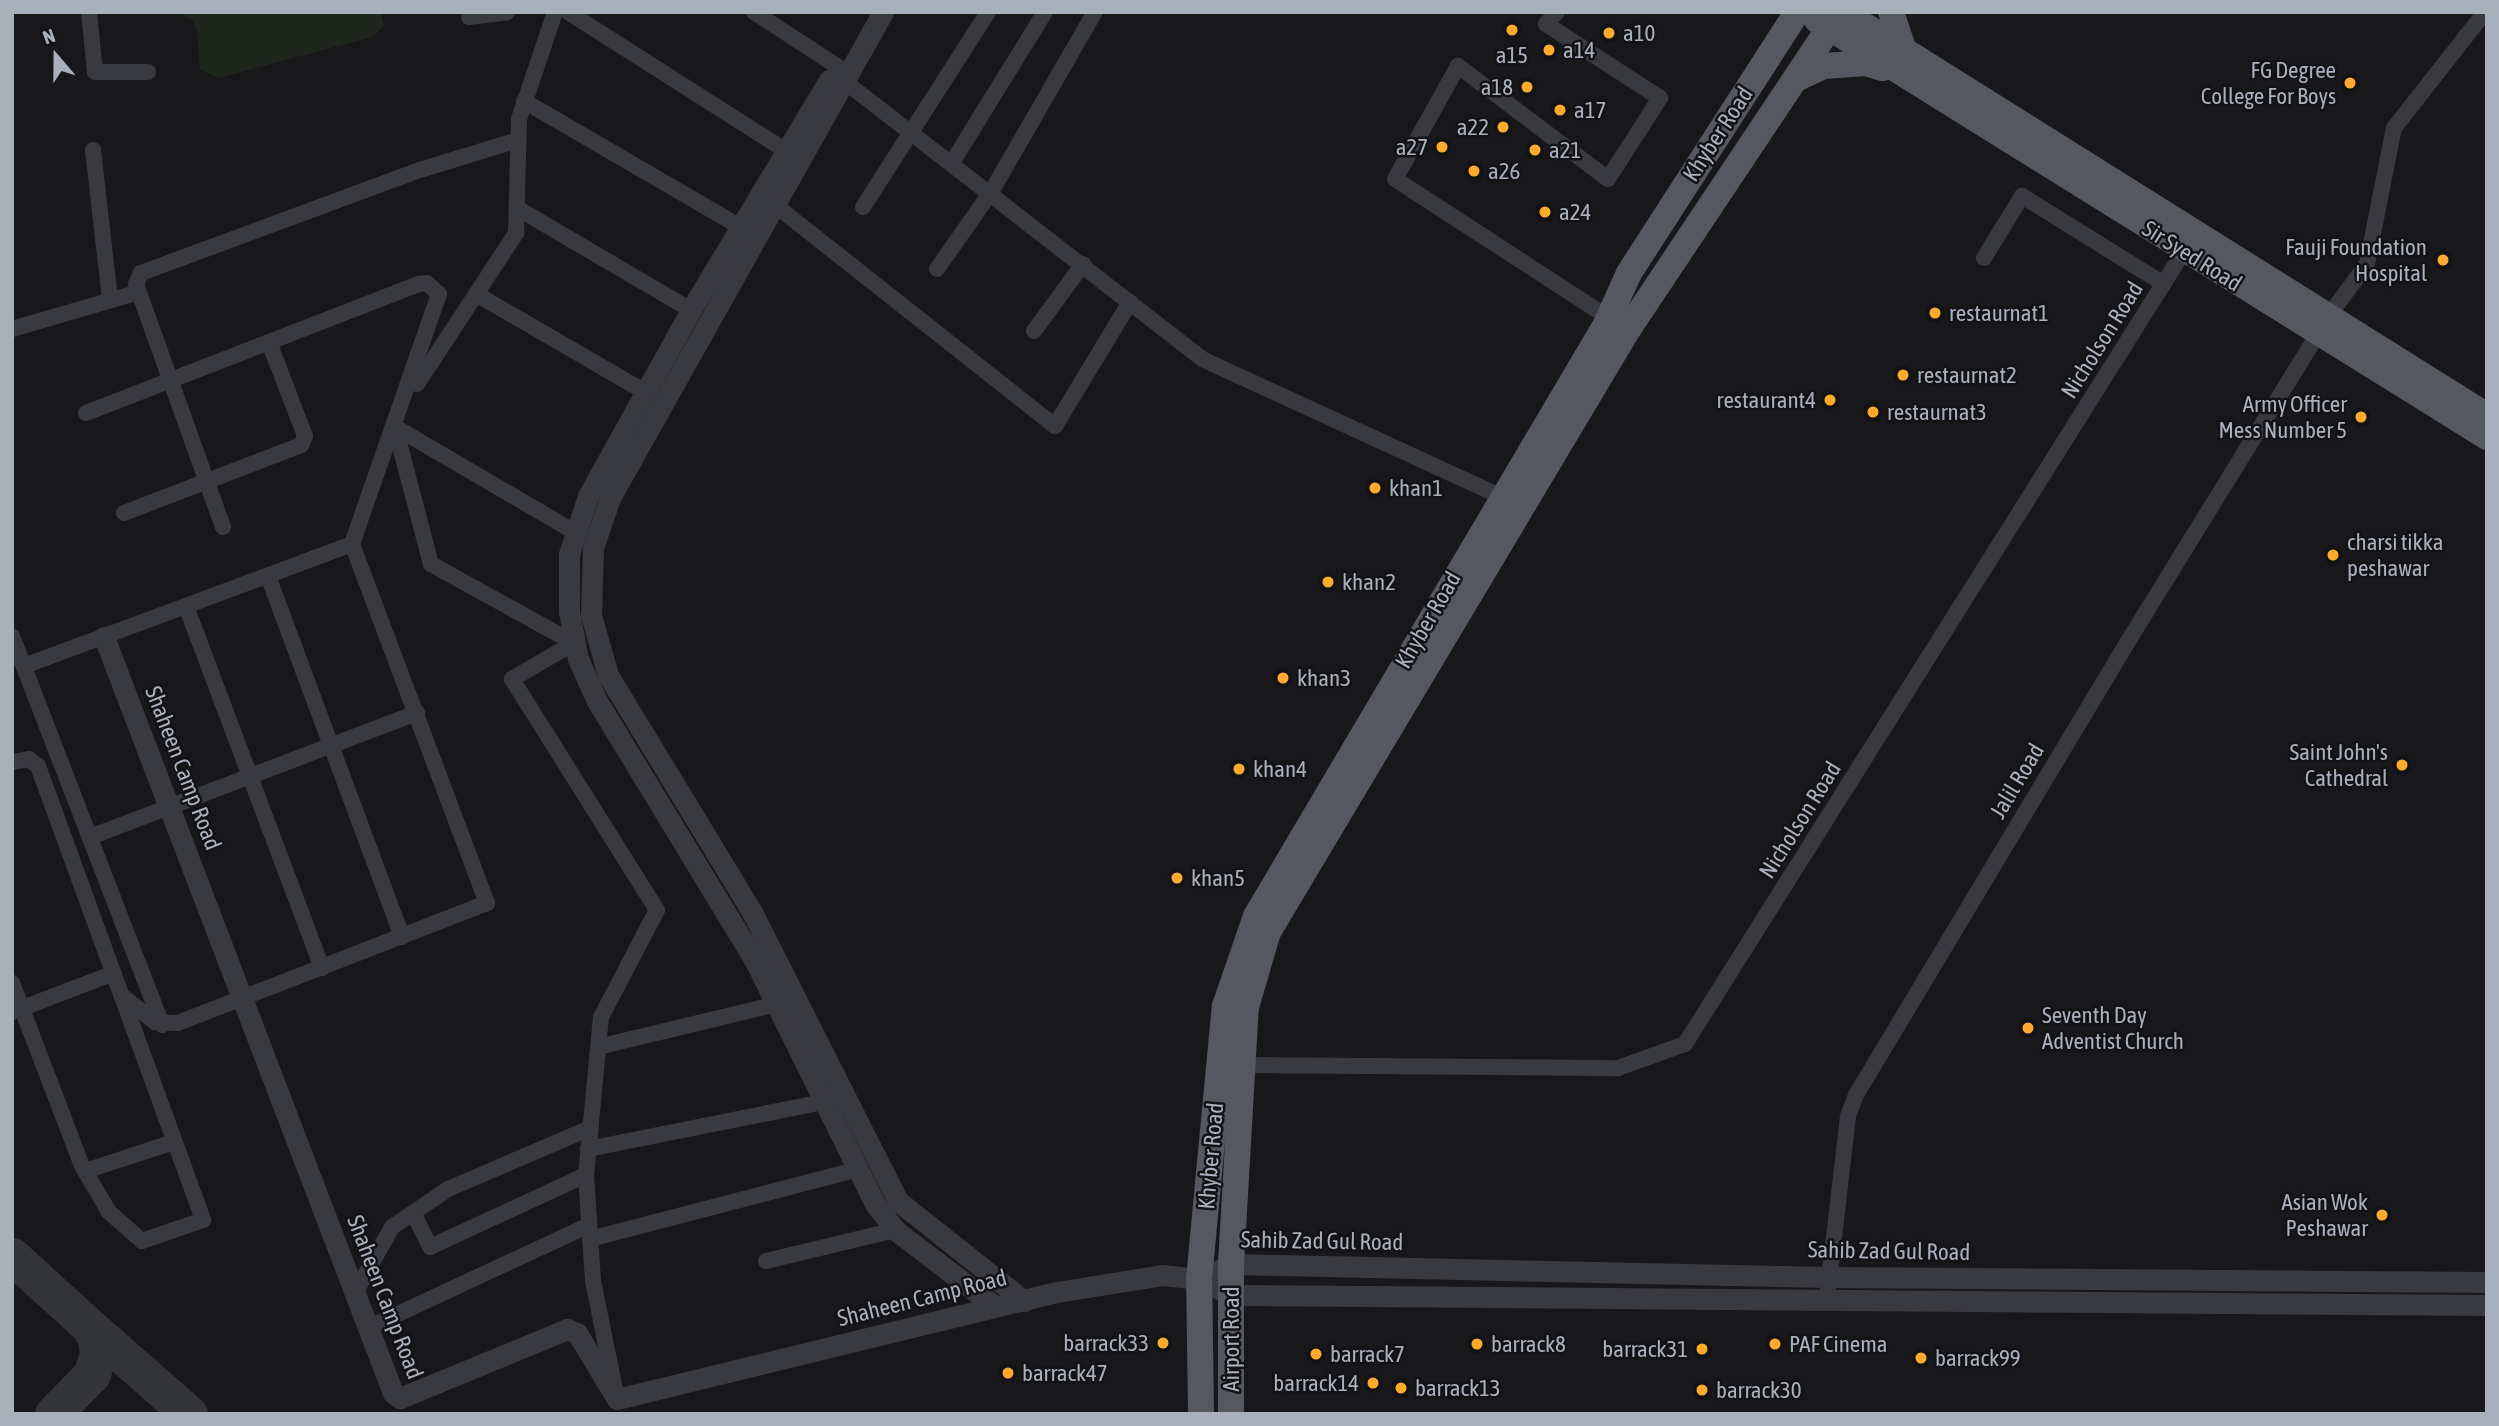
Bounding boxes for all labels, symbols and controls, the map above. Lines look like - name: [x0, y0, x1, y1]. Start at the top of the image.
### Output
- place label: a10: [1623, 19, 1655, 47]
- north arrow: [21, 21, 91, 91]
- marker: a15: [1504, 22, 1520, 38]
- text: N: [40, 24, 58, 49]
- marker: a10: [1601, 25, 1617, 41]
- place label: a14: [1563, 36, 1595, 64]
- place label: a15: [1496, 41, 1528, 69]
- marker: a14: [1541, 42, 1557, 58]
- place label: FG Degree College For Boys: [2201, 56, 2336, 110]
- place label: a18: [1481, 73, 1513, 101]
- marker: FG Degree College For Boys: [2342, 75, 2358, 91]
- marker: a18: [1519, 79, 1535, 95]
- street label: Khyber Road: [1677, 82, 1759, 186]
- place label: a17: [1574, 96, 1606, 124]
- marker: a17: [1552, 102, 1568, 118]
- place label: a22: [1457, 113, 1489, 141]
- marker: a22: [1495, 119, 1511, 135]
- place label: a27: [1396, 133, 1428, 161]
- place label: a21: [1549, 136, 1581, 164]
- marker: a27: [1434, 139, 1450, 155]
- marker: a21: [1527, 142, 1543, 158]
- place label: a26: [1488, 157, 1520, 185]
- marker: a26: [1466, 163, 1482, 179]
- place label: a24: [1559, 198, 1591, 226]
- marker: a24: [1537, 204, 1553, 220]
- street label: Sir Syed Road: [2137, 215, 2247, 297]
- place label: Fauji Foundation Hospital: [2285, 233, 2427, 287]
- marker: Fauji Foundation Hospital: [2433, 250, 2453, 270]
- street label: Nicholson Road: [2055, 276, 2149, 404]
- place label: restaurnat1: [1949, 299, 2049, 327]
- marker: restaurnat1: [1927, 305, 1943, 321]
- place label: restaurnat2: [1917, 361, 2017, 389]
- marker: restaurnat2: [1895, 367, 1911, 383]
- place label: restaurant4: [1717, 386, 1816, 414]
- place label: Army Officer Mess Number 5: [2218, 390, 2347, 444]
- marker: restaurant4: [1822, 392, 1838, 408]
- place label: restaurnat3: [1887, 398, 1987, 426]
- marker: restaurnat3: [1865, 404, 1881, 420]
- marker: Army Officer Mess Number 5: [2353, 409, 2369, 425]
- place label: khan1: [1389, 474, 1443, 502]
- marker: khan1: [1367, 480, 1383, 496]
- place label: charsi tikka peshawar: [2347, 528, 2444, 582]
- marker: charsi tikka peshawar: [2325, 547, 2341, 563]
- street label: Khyber Road: [1389, 567, 1467, 673]
- place label: khan2: [1342, 568, 1396, 596]
- marker: khan2: [1320, 574, 1336, 590]
- place label: khan3: [1297, 664, 1351, 692]
- marker: khan3: [1275, 670, 1291, 686]
- street label: Shaheen Camp Road: [139, 682, 227, 854]
- street label: Jalil Road: [1984, 738, 2050, 824]
- place label: Saint John's Cathedral: [2290, 738, 2388, 792]
- place label: khan4: [1253, 755, 1307, 783]
- street label: Nicholson Road: [1753, 756, 1847, 884]
- marker: Saint John's Cathedral: [2394, 757, 2410, 773]
- marker: khan4: [1231, 761, 1247, 777]
- place label: khan5: [1191, 864, 1245, 892]
- marker: khan5: [1169, 870, 1185, 886]
- place label: Seventh Day Adventist Church: [2042, 1001, 2184, 1055]
- marker: Seventh Day Adventist Church: [2020, 1020, 2036, 1036]
- street label: Khyber Road: [1193, 1101, 1229, 1211]
- place label: Asian Wok Peshawar: [2281, 1188, 2368, 1242]
- marker: Asian Wok Peshawar: [2374, 1207, 2390, 1223]
- street label: Shaheen Camp Road: [341, 1211, 429, 1383]
- street label: Sahib Zad Gul Road: [1241, 1226, 1403, 1256]
- street label: Sahib Zad Gul Road: [1808, 1236, 1970, 1266]
- street label: Shaheen Camp Road: [835, 1264, 1009, 1332]
- street label: Airport Road: [1217, 1286, 1245, 1392]
- place label: barrack33: [1063, 1329, 1149, 1357]
- place label: barrack8: [1491, 1330, 1566, 1358]
- place label: PAF Cinema: [1789, 1330, 1888, 1358]
- marker: barrack33: [1155, 1335, 1171, 1351]
- place label: barrack31: [1602, 1335, 1688, 1363]
- marker: barrack8: [1469, 1336, 1485, 1352]
- marker: PAF Cinema: [1767, 1336, 1783, 1352]
- place label: barrack7: [1330, 1340, 1405, 1368]
- marker: barrack31: [1694, 1341, 1710, 1357]
- place label: barrack99: [1935, 1344, 2021, 1372]
- marker: barrack7: [1308, 1346, 1324, 1362]
- marker: barrack99: [1913, 1350, 1929, 1366]
- place label: barrack47: [1022, 1359, 1108, 1387]
- marker: barrack47: [1000, 1365, 1016, 1381]
- place label: barrack14: [1273, 1369, 1359, 1397]
- place label: barrack13: [1415, 1374, 1501, 1402]
- marker: barrack14: [1365, 1375, 1381, 1391]
- place label: barrack30: [1716, 1376, 1802, 1404]
- marker: barrack13: [1393, 1380, 1409, 1396]
- marker: barrack30: [1694, 1382, 1710, 1398]

